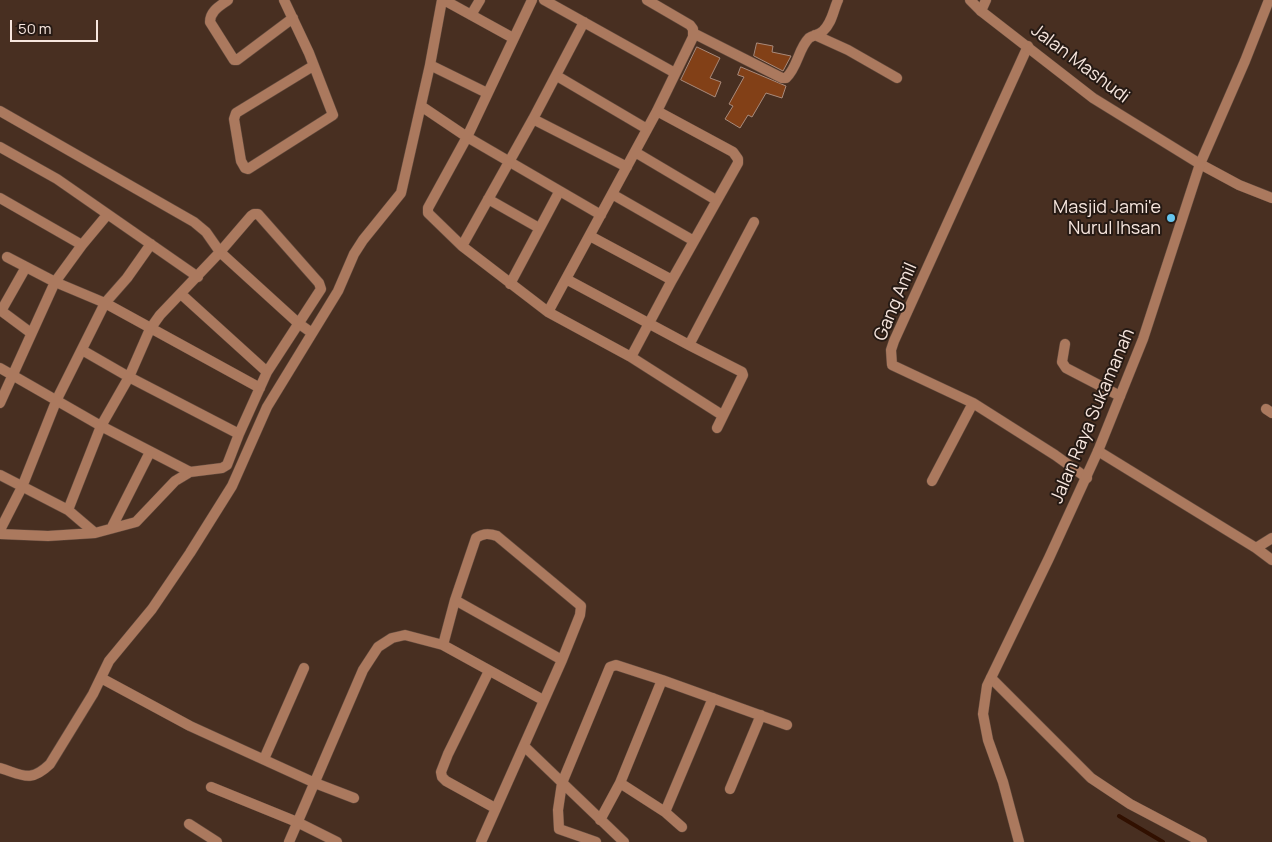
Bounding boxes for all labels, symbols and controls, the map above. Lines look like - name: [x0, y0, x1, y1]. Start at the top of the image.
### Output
- scale bar: [12, 10, 100, 42]
- text: 50 m: [18, 18, 52, 39]
- street label: Jalan Mashudi: [1027, 20, 1133, 108]
- place label: Masjid Jami'e Nurul Ihsan: [1053, 197, 1161, 240]
- marker: Masjid Jami'e Nurul Ihsan: [1165, 212, 1177, 224]
- street label: Gang Amil: [870, 260, 922, 344]
- street label: Jalan Raya Sukamanah: [1046, 325, 1140, 507]

